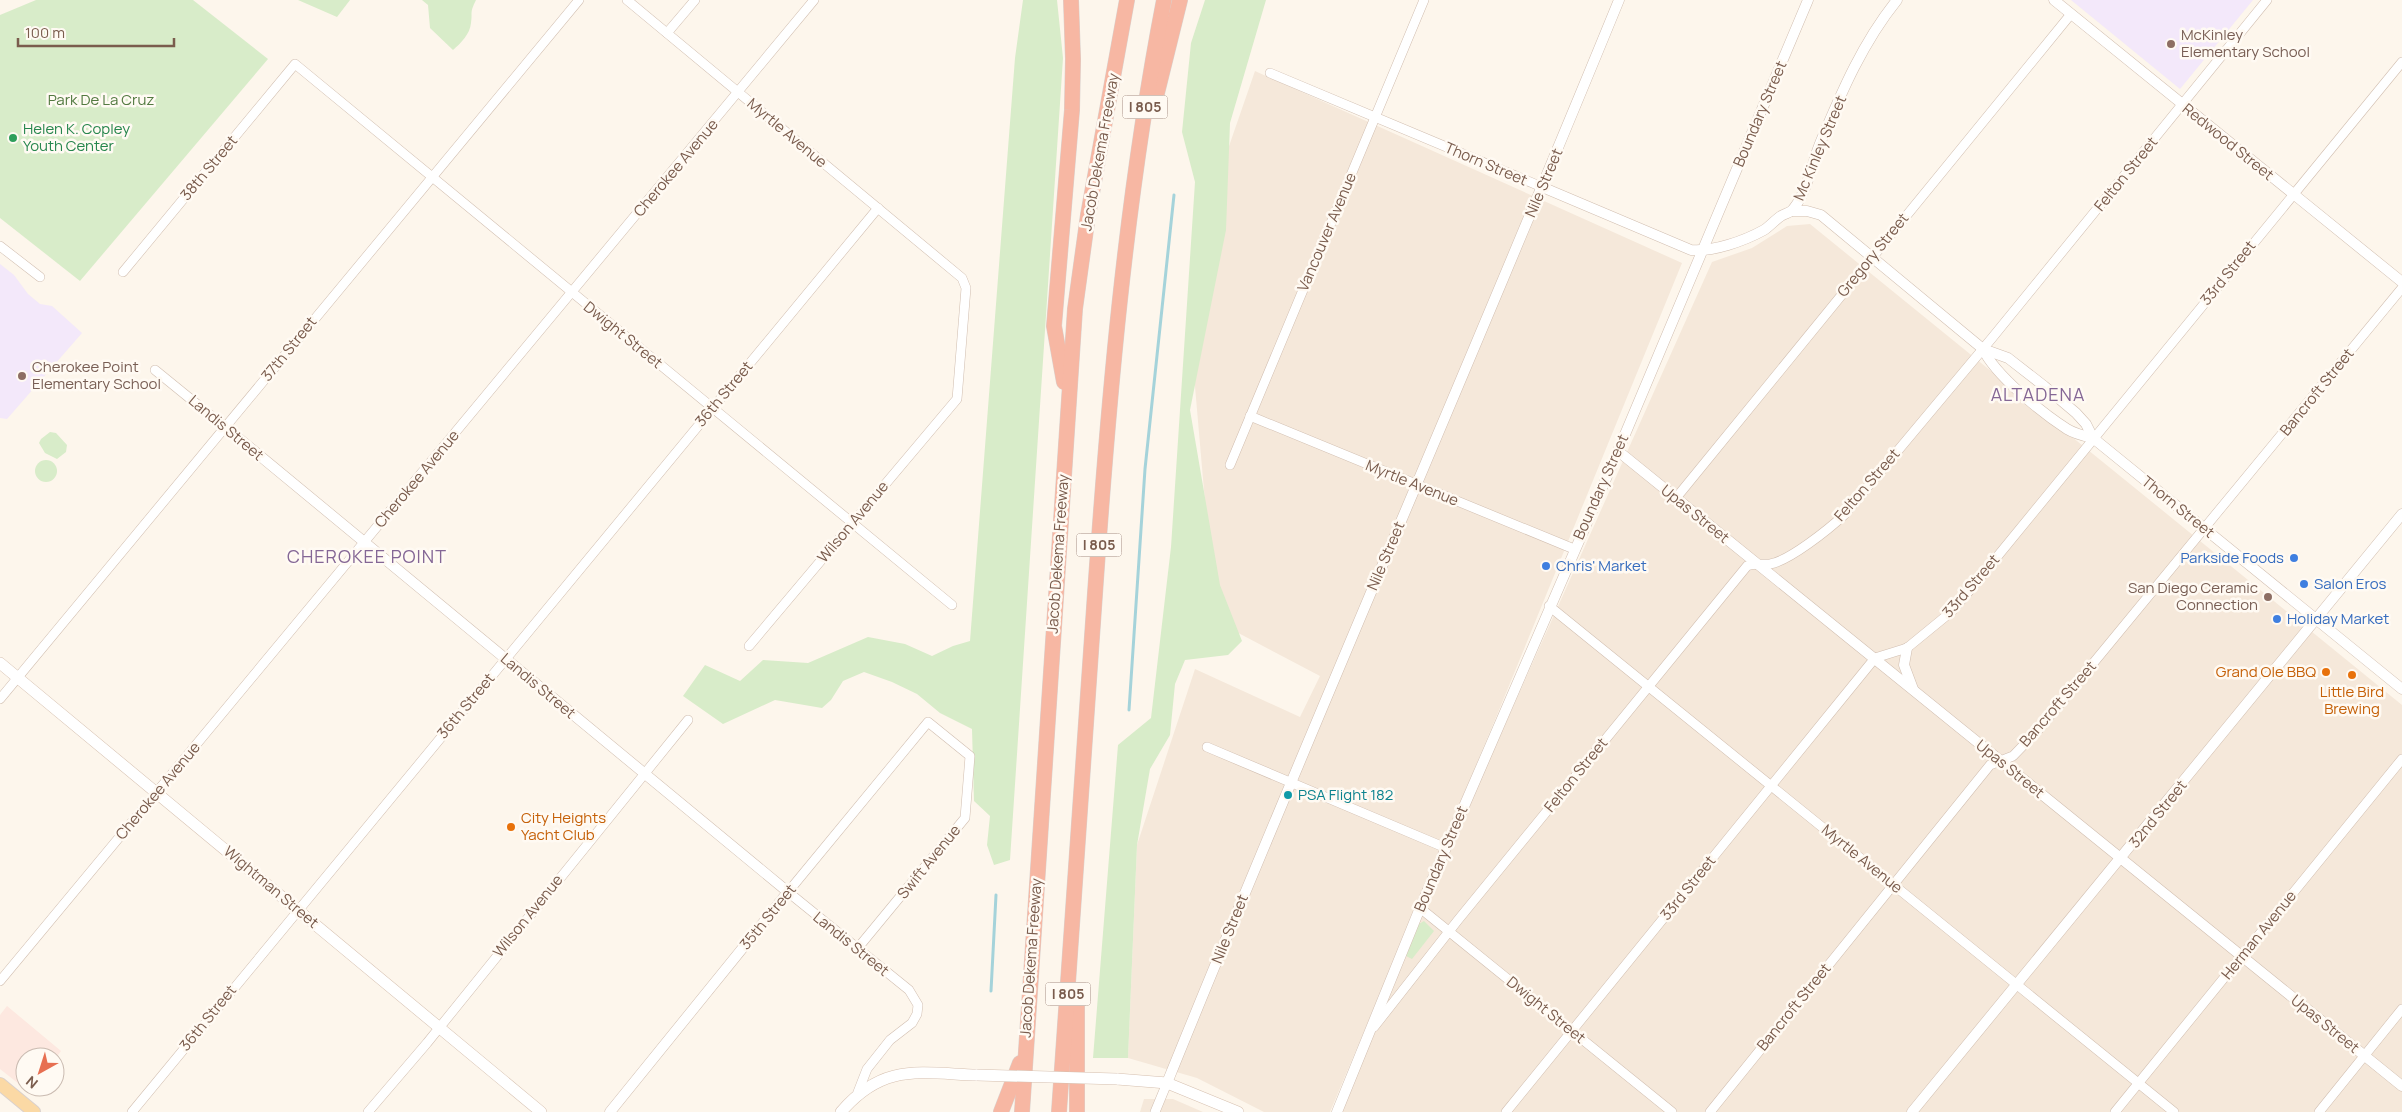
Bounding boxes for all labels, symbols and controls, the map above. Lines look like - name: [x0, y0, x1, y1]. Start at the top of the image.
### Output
- scale bar: [18, 15, 174, 47]
- text: 100 m: [25, 22, 65, 43]
- place label: McKinley Elementary School: [2181, 24, 2310, 62]
- marker: McKinley Elementary School: [2165, 38, 2177, 50]
- street label: Boundary Street: [1728, 58, 1791, 170]
- street label: Jacob Dekema Freeway: [1075, 71, 1124, 232]
- park label: Park De La Cruz: [48, 89, 154, 110]
- street label: Mc Kinley Street: [1788, 92, 1851, 204]
- street label: Myrtle Avenue: [743, 93, 832, 172]
- road number: I 805: [1122, 95, 1168, 118]
- street label: Redwood Street: [2178, 98, 2278, 185]
- street label: Cherokee Avenue: [628, 114, 723, 221]
- place label: Helen K. Copley Youth Center: [23, 118, 130, 156]
- street label: 38th Street: [175, 131, 242, 205]
- marker: Helen K. Copley Youth Center: [7, 132, 19, 144]
- street label: Felton Street: [2089, 132, 2162, 215]
- street label: Thorn Street: [1442, 137, 1531, 190]
- street label: Nile Street: [1520, 145, 1567, 221]
- street label: Vancouver Avenue: [1292, 169, 1361, 294]
- street label: Gregory Street: [1832, 208, 1913, 301]
- street label: 33rd Street: [2195, 236, 2260, 310]
- street label: Dwight Street: [579, 296, 667, 373]
- street label: 37th Street: [256, 312, 321, 386]
- street label: Bancroft Street: [2275, 343, 2359, 440]
- place label: Cherokee Point Elementary School: [32, 356, 161, 394]
- street label: 36th Street: [690, 356, 757, 431]
- marker: Cherokee Point Elementary School: [16, 370, 28, 382]
- district label: ALTADENA: [1991, 382, 2085, 406]
- street label: Landis Street: [184, 390, 268, 465]
- street label: Cherokee Avenue: [369, 425, 464, 532]
- street label: Boundary Street: [1568, 431, 1633, 543]
- street label: Felton Street: [1829, 444, 1904, 526]
- street label: Myrtle Avenue: [1363, 454, 1462, 511]
- street label: Thorn Street: [2137, 471, 2219, 542]
- street label: Jacob Dekema Freeway: [1041, 473, 1074, 634]
- street label: Wilson Avenue: [812, 476, 893, 567]
- street label: Upas Street: [1657, 479, 1734, 548]
- street label: Nile Street: [1362, 518, 1409, 594]
- road number: I 805: [1076, 534, 1122, 556]
- district label: CHEROKEE POINT: [287, 544, 447, 568]
- place label: Parkside Foods: [2180, 547, 2284, 568]
- street label: 33rd Street: [1937, 549, 2004, 622]
- marker: Parkside Foods: [2288, 552, 2300, 564]
- place label: Chris' Market: [1556, 555, 1647, 576]
- marker: Chris' Market: [1540, 560, 1552, 572]
- place label: Salon Eros: [2314, 573, 2386, 594]
- place label: San Diego Ceramic Connection: [2128, 577, 2258, 615]
- marker: Salon Eros: [2298, 578, 2310, 590]
- marker: San Diego Ceramic Connection: [2262, 591, 2274, 603]
- place label: Holiday Market: [2287, 608, 2389, 629]
- marker: Holiday Market: [2271, 613, 2283, 625]
- street label: Landis Street: [496, 648, 580, 723]
- street label: Bancroft Street: [2015, 656, 2101, 751]
- place label: Grand Ole BBQ: [2216, 661, 2316, 682]
- marker: Grand Ole BBQ: [2320, 666, 2332, 678]
- street label: 36th Street: [432, 668, 499, 743]
- marker: Little Bird Brewing: [2346, 669, 2358, 681]
- place label: Little Bird Brewing: [2320, 681, 2384, 719]
- street label: Felton Street: [1539, 733, 1612, 816]
- street label: Upas Street: [1972, 734, 2049, 803]
- street label: Cherokee Avenue: [110, 737, 205, 844]
- street label: 32nd Street: [2124, 775, 2191, 852]
- place label: PSA Flight 182: [1298, 784, 1393, 805]
- marker: PSA Flight 182: [1282, 789, 1294, 801]
- street label: Boundary Street: [1409, 803, 1472, 915]
- place label: City Heights Yacht Club: [521, 807, 606, 845]
- street label: Myrtle Avenue: [1817, 819, 1907, 898]
- street label: Swift Avenue: [892, 820, 965, 903]
- marker: City Heights Yacht Club: [505, 821, 517, 833]
- street label: Wightman Street: [219, 841, 323, 933]
- street label: 33rd Street: [1655, 851, 1720, 925]
- street label: Wilson Avenue: [488, 870, 568, 961]
- street label: Jacob Dekema Freeway: [1014, 877, 1047, 1038]
- street label: 35th Street: [735, 879, 801, 954]
- street label: Herman Avenue: [2216, 886, 2301, 984]
- street label: Nile Street: [1206, 891, 1253, 967]
- street label: Landis Street: [809, 906, 894, 981]
- street label: Bancroft Street: [1752, 958, 1836, 1055]
- street label: Dwight Street: [1502, 971, 1590, 1048]
- street label: 36th Street: [174, 980, 241, 1055]
- road number: I 805: [1046, 982, 1090, 1006]
- street label: Upas Street: [2287, 989, 2364, 1058]
- north arrow: [15, 1047, 65, 1097]
- text: N: [22, 1072, 41, 1093]

